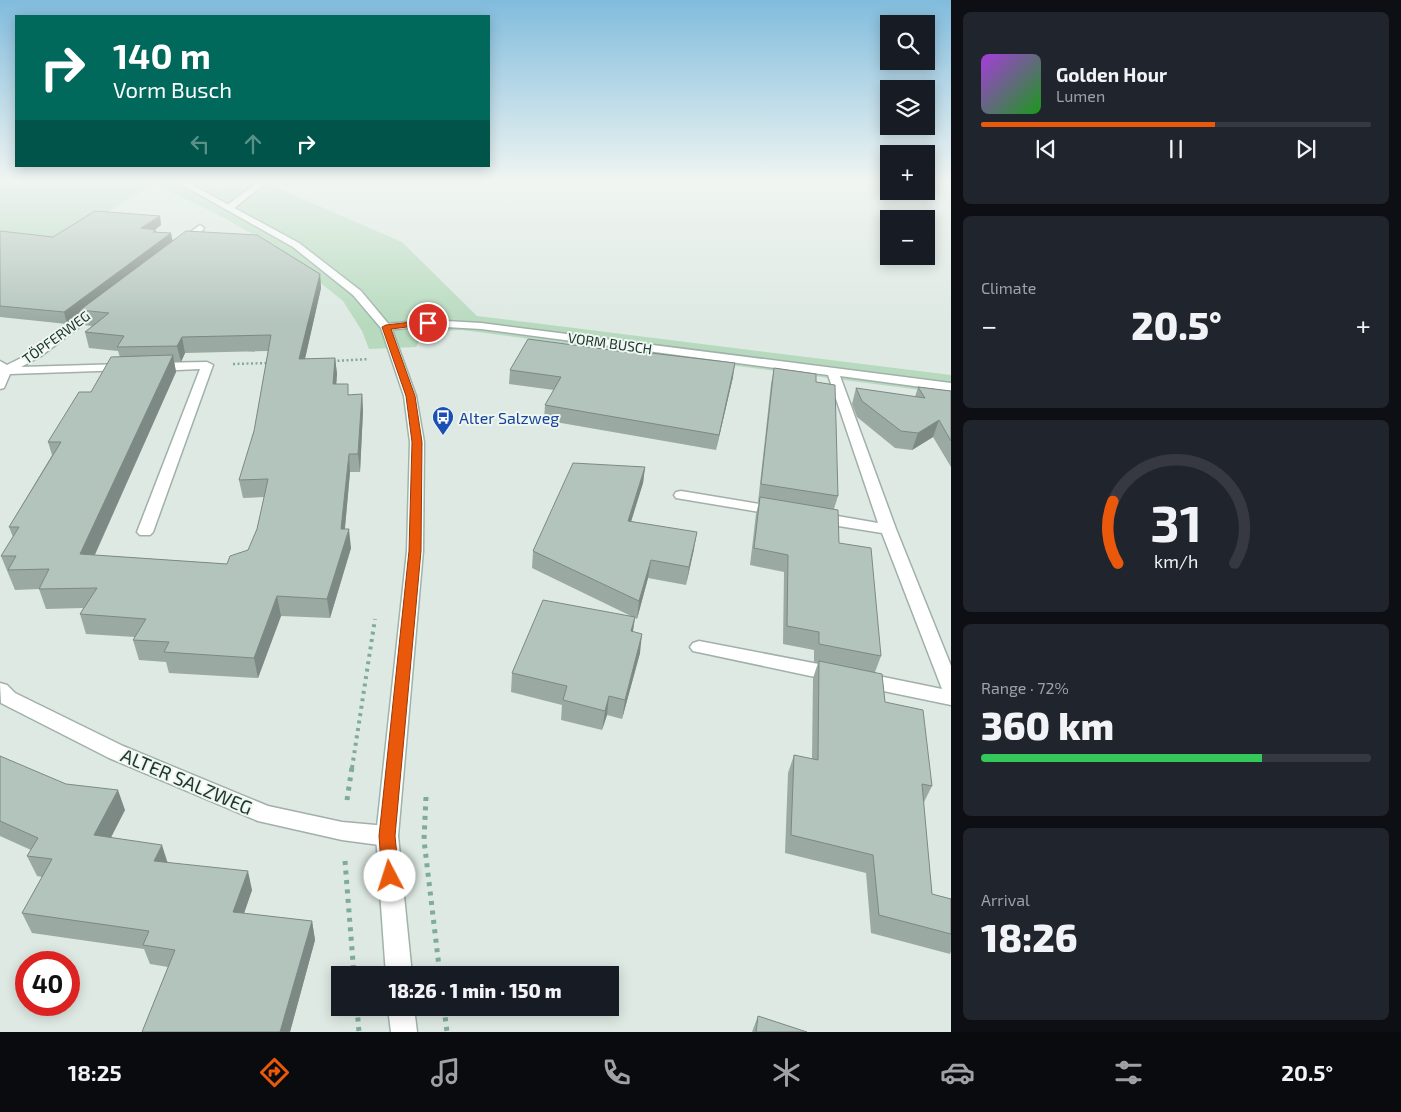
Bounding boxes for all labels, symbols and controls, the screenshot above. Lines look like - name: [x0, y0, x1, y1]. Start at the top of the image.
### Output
- map controls: [880, 15, 935, 265]
- button: search: [880, 15, 935, 70]
- text: 140 m: [113, 34, 211, 76]
- icon: right: [30, 35, 95, 100]
- text: Golden Hour: [1056, 63, 1167, 86]
- text: Vorm Busch: [113, 76, 232, 102]
- button: layers: [880, 80, 935, 135]
- text: Lumen: [1056, 86, 1105, 105]
- icon: left: [186, 130, 214, 158]
- icon: ahead: [239, 130, 267, 158]
- icon: right: [292, 130, 320, 158]
- icon: previous: [1032, 135, 1060, 163]
- icon: pause: [1162, 135, 1190, 163]
- icon: next: [1292, 135, 1320, 163]
- button: +: [880, 145, 935, 200]
- button: −: [880, 210, 935, 265]
- text: Climate: [981, 278, 1036, 297]
- pin: [407, 302, 449, 344]
- text: 20.5°: [1131, 302, 1222, 348]
- street label: TÖPFERWEG: [19, 307, 93, 367]
- text: −: [981, 308, 997, 342]
- text: +: [1356, 308, 1371, 342]
- icon: arrive: [414, 309, 442, 337]
- street label: VORM BUSCH: [567, 329, 653, 357]
- bus stop icon: Alter Salzweg: [431, 405, 455, 436]
- place label: Alter Salzweg: [459, 408, 559, 427]
- text: 31: [1150, 490, 1202, 552]
- text: km/h: [1154, 550, 1198, 572]
- text: Range · 72%: [981, 678, 1069, 697]
- text: 360 km: [981, 702, 1114, 748]
- street label: ALTER SALZWEG: [118, 743, 256, 819]
- position arrow: [363, 849, 415, 901]
- text: Arrival: [981, 890, 1030, 909]
- text: 18:26: [981, 914, 1078, 960]
- speed limit sign: 40: [15, 951, 80, 1016]
- text: 18:26 · 1 min · 150 m: [388, 979, 562, 1002]
- icon: directions: [257, 1055, 292, 1090]
- icon: music: [428, 1055, 463, 1090]
- icon: phone: [599, 1055, 634, 1090]
- icon: climate: [769, 1055, 804, 1090]
- icon: car: [940, 1055, 975, 1090]
- icon: filters: [1111, 1055, 1146, 1090]
- text: 18:25: [68, 1059, 122, 1085]
- text: 20.5°: [1281, 1059, 1333, 1085]

